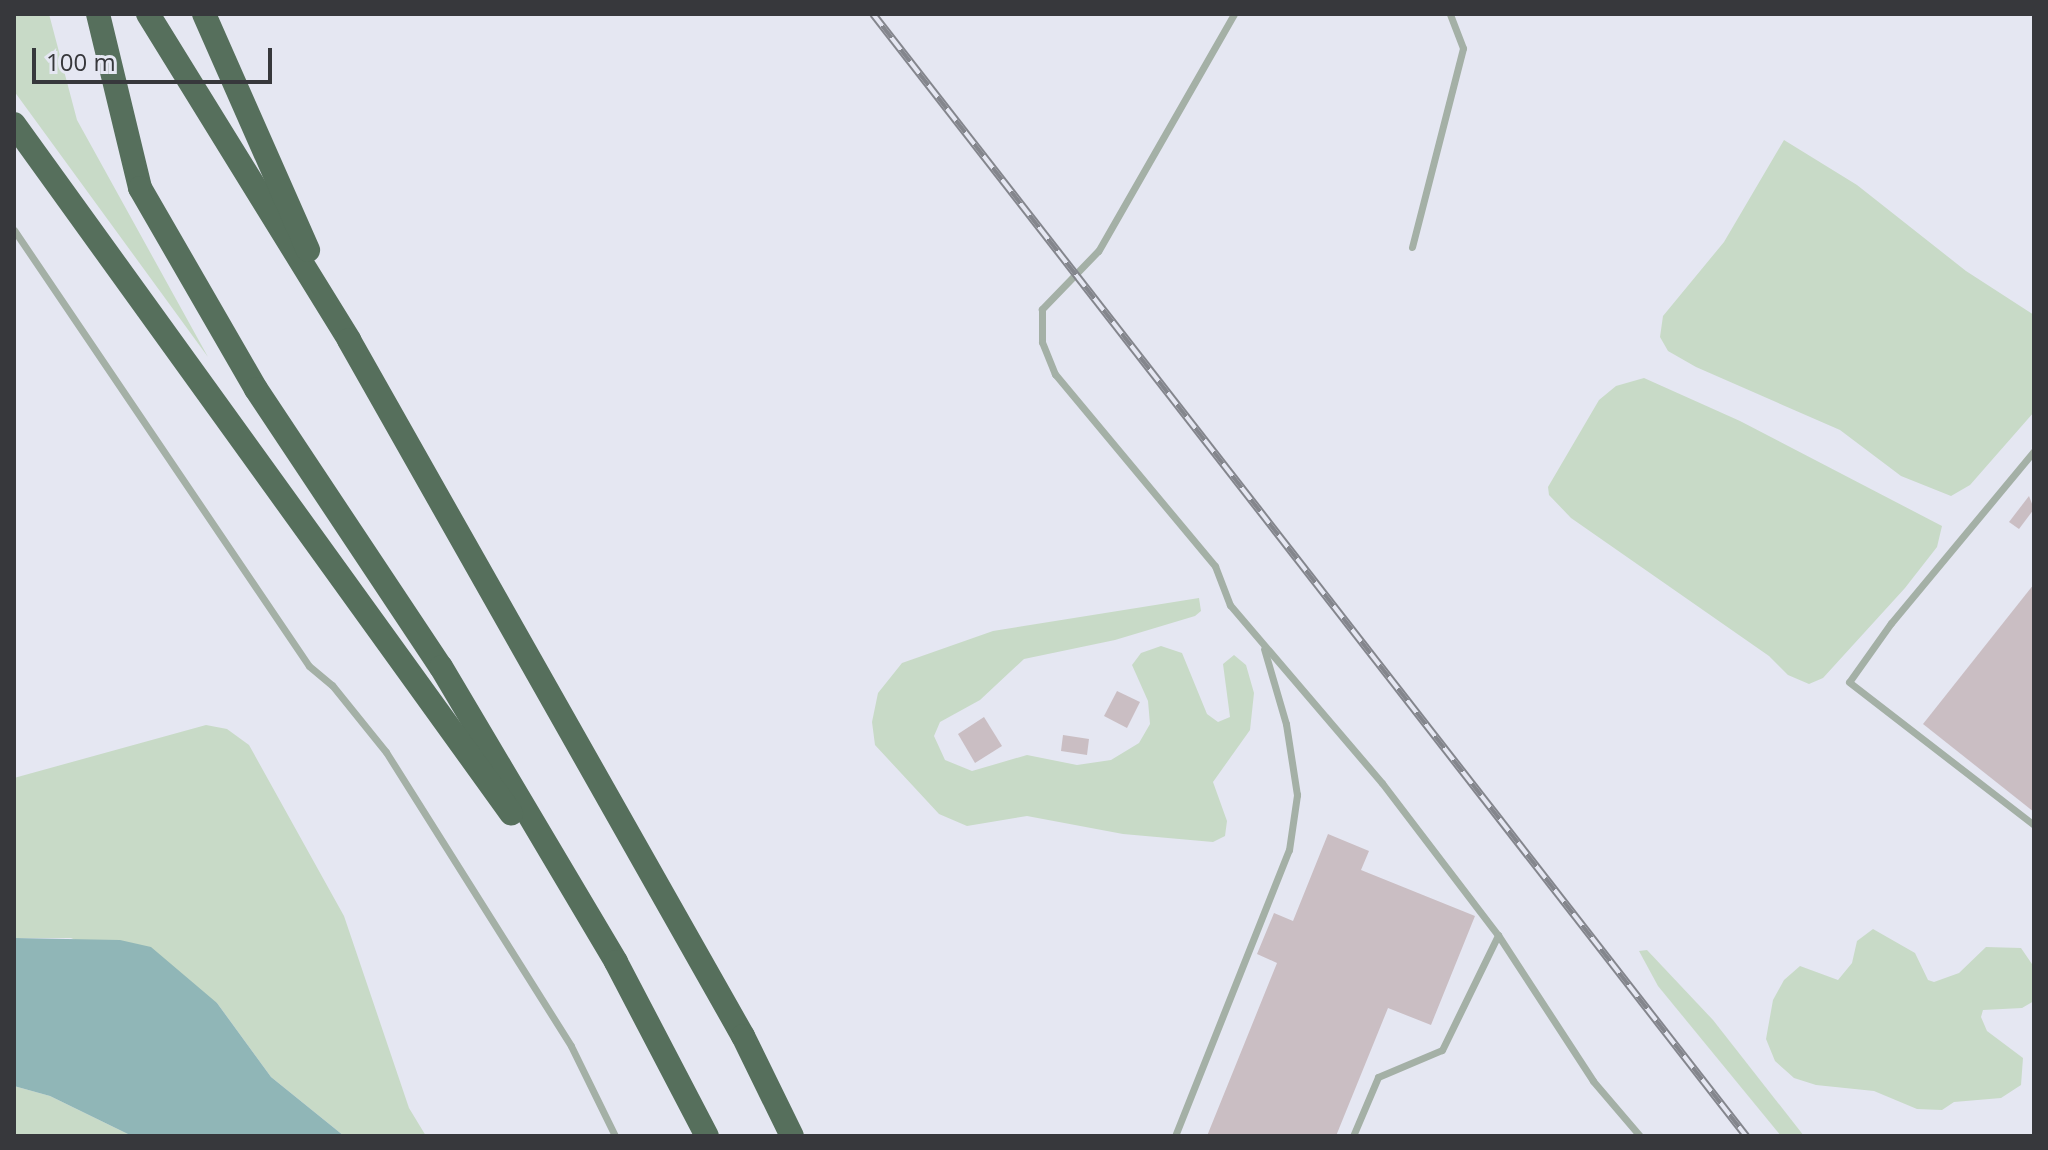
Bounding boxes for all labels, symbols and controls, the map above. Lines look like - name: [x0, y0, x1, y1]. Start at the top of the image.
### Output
- scale bar: [36, 32, 276, 82]
- text: 100 m: [46, 45, 116, 78]

